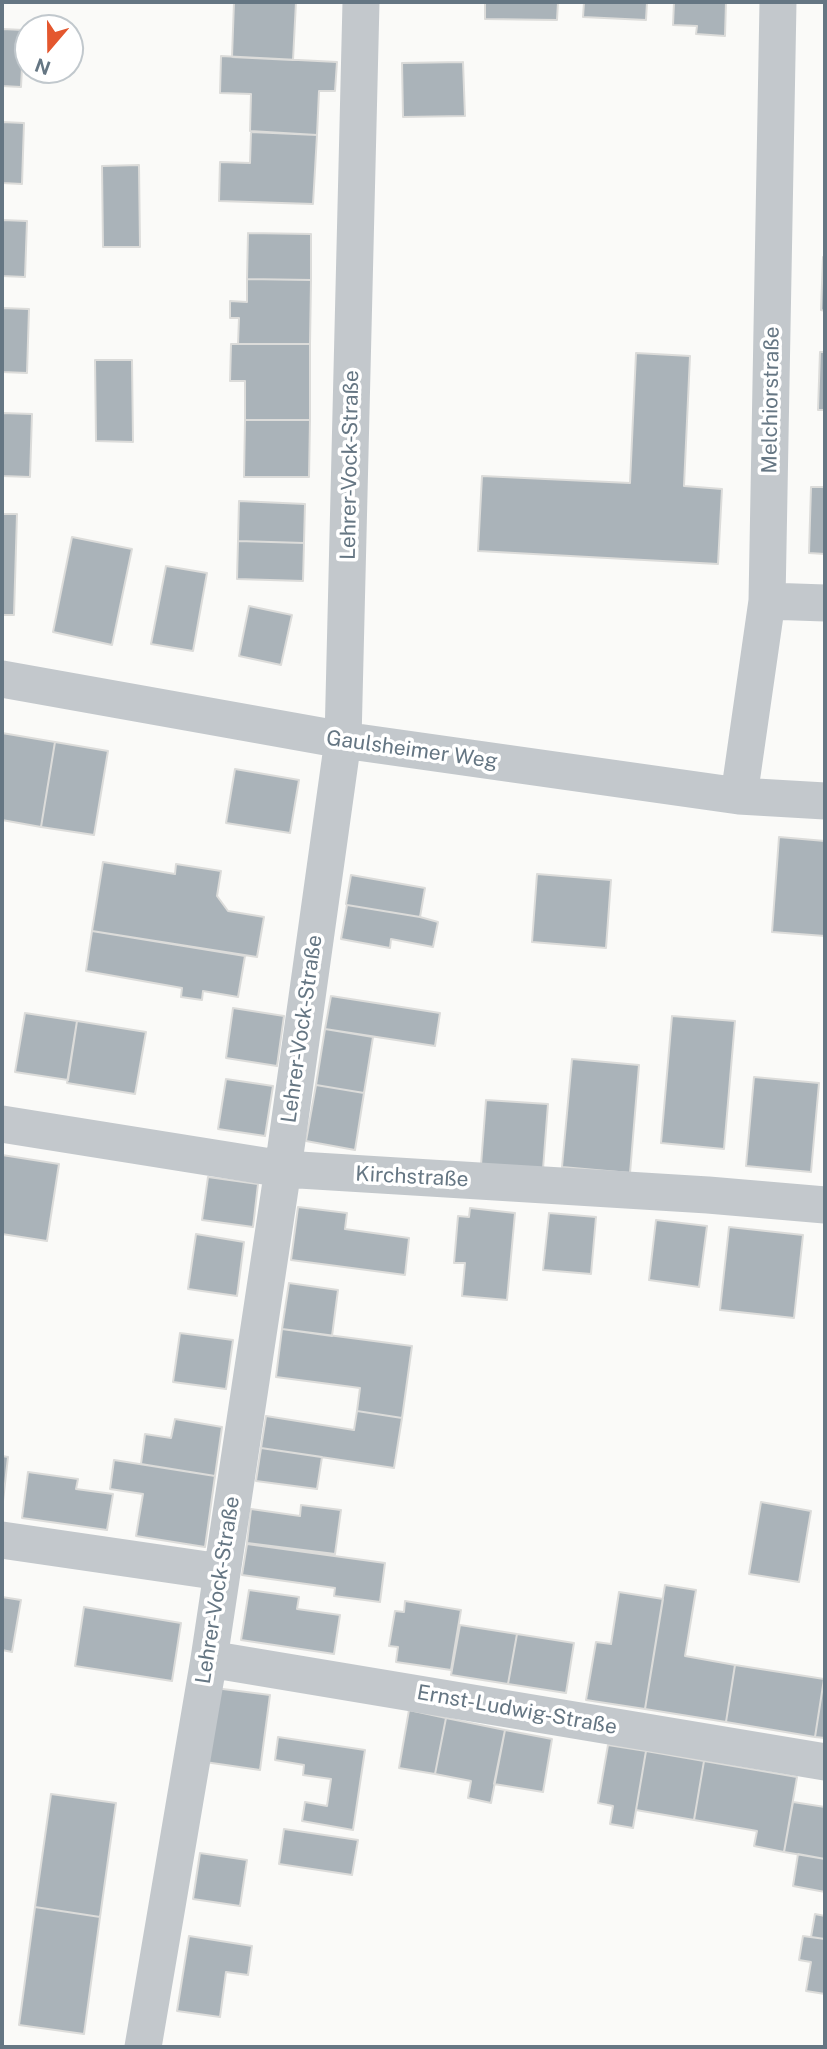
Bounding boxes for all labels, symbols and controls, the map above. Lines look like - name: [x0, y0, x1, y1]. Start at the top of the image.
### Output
- north arrow: [14, 14, 84, 84]
- text: N: [32, 54, 53, 80]
- street label: Melchiorstraße: [757, 326, 785, 474]
- street label: Lehrer-Vock-Straße: [336, 370, 364, 560]
- street label: Gaulsheimer Weg: [325, 726, 499, 774]
- street label: Lehrer-Vock-Straße: [276, 933, 328, 1125]
- street label: Kirchstraße: [355, 1161, 469, 1193]
- street label: Lehrer-Vock-Straße: [191, 1494, 245, 1686]
- street label: Ernst-Ludwig-Straße: [415, 1680, 619, 1740]

